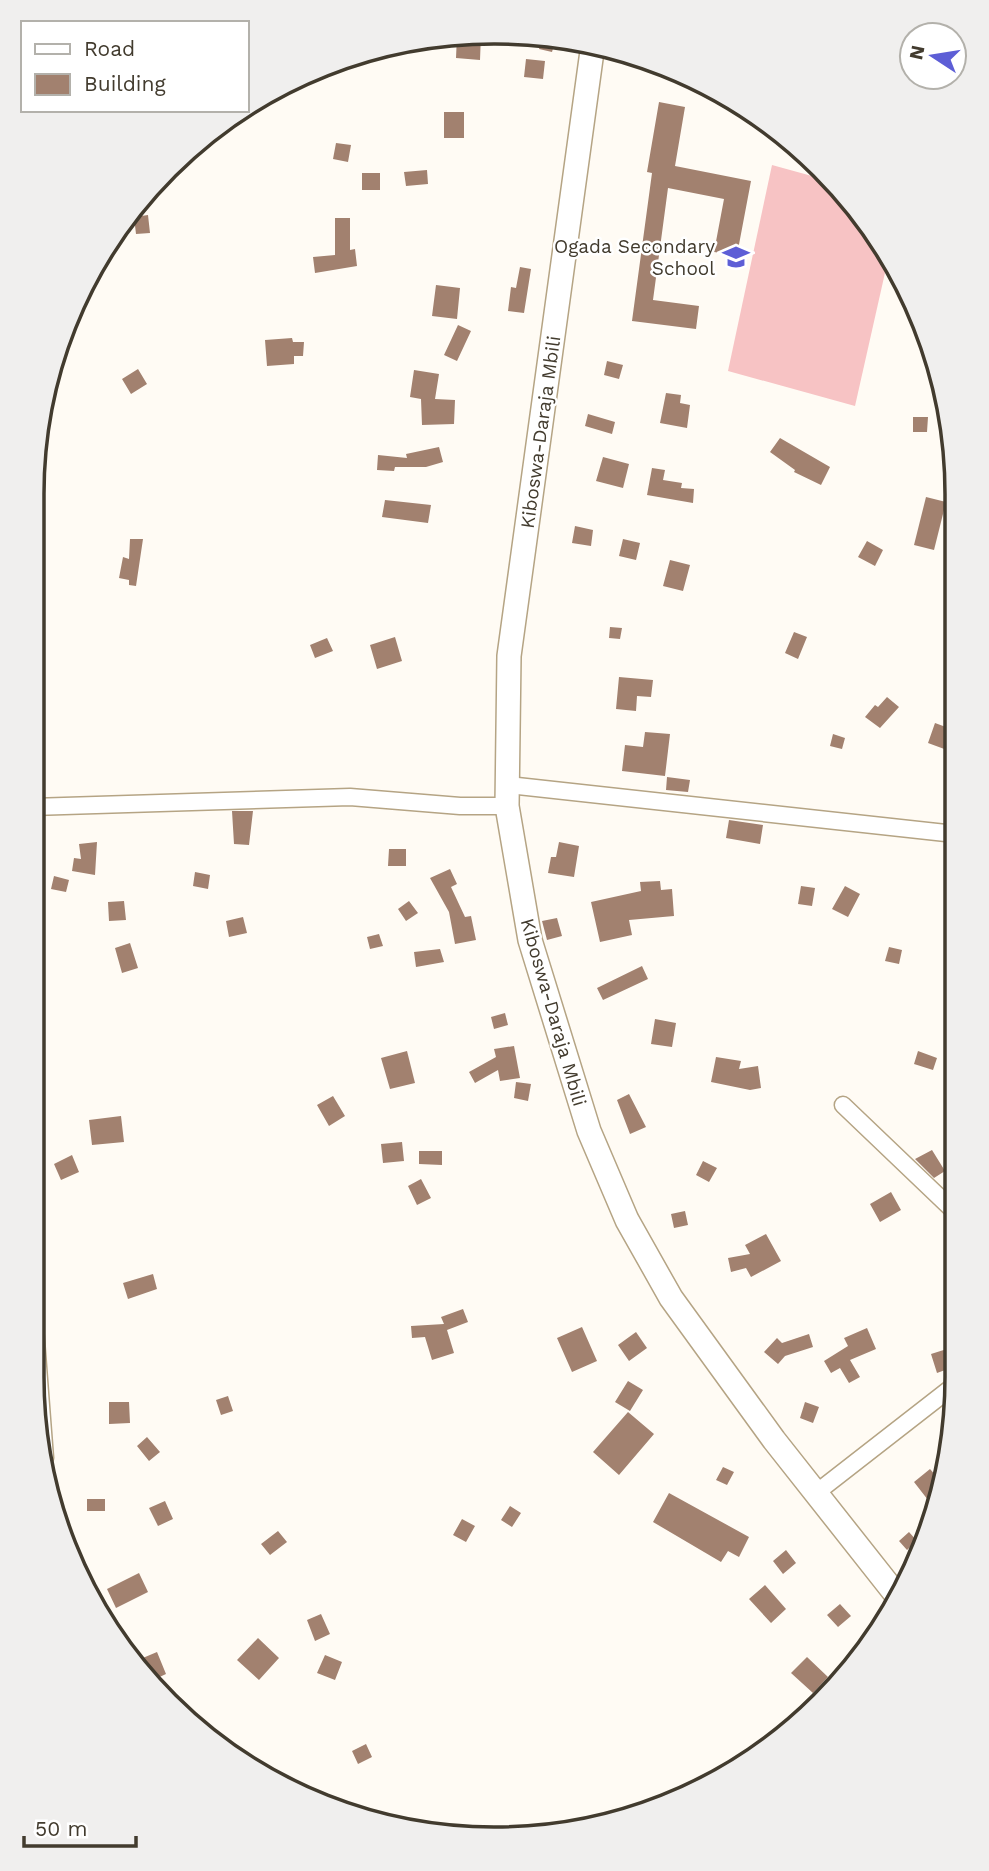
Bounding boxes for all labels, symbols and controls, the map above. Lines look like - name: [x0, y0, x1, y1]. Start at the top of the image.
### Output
- legend: [21, 21, 248, 112]
- north arrow: [898, 21, 968, 91]
- text: Road: [84, 36, 135, 61]
- text: N: [904, 43, 930, 62]
- text: Building: [84, 71, 166, 96]
- place label: Ogada Secondary School: [554, 235, 715, 280]
- school or university icon: Ogada Secondary School: [721, 242, 751, 272]
- street label: Kiboswa-Daraja Mbili: [516, 334, 565, 530]
- street label: Kiboswa-Daraja Mbili: [516, 915, 591, 1109]
- scale bar: [24, 1804, 136, 1848]
- text: 50 m: [35, 1816, 87, 1841]

